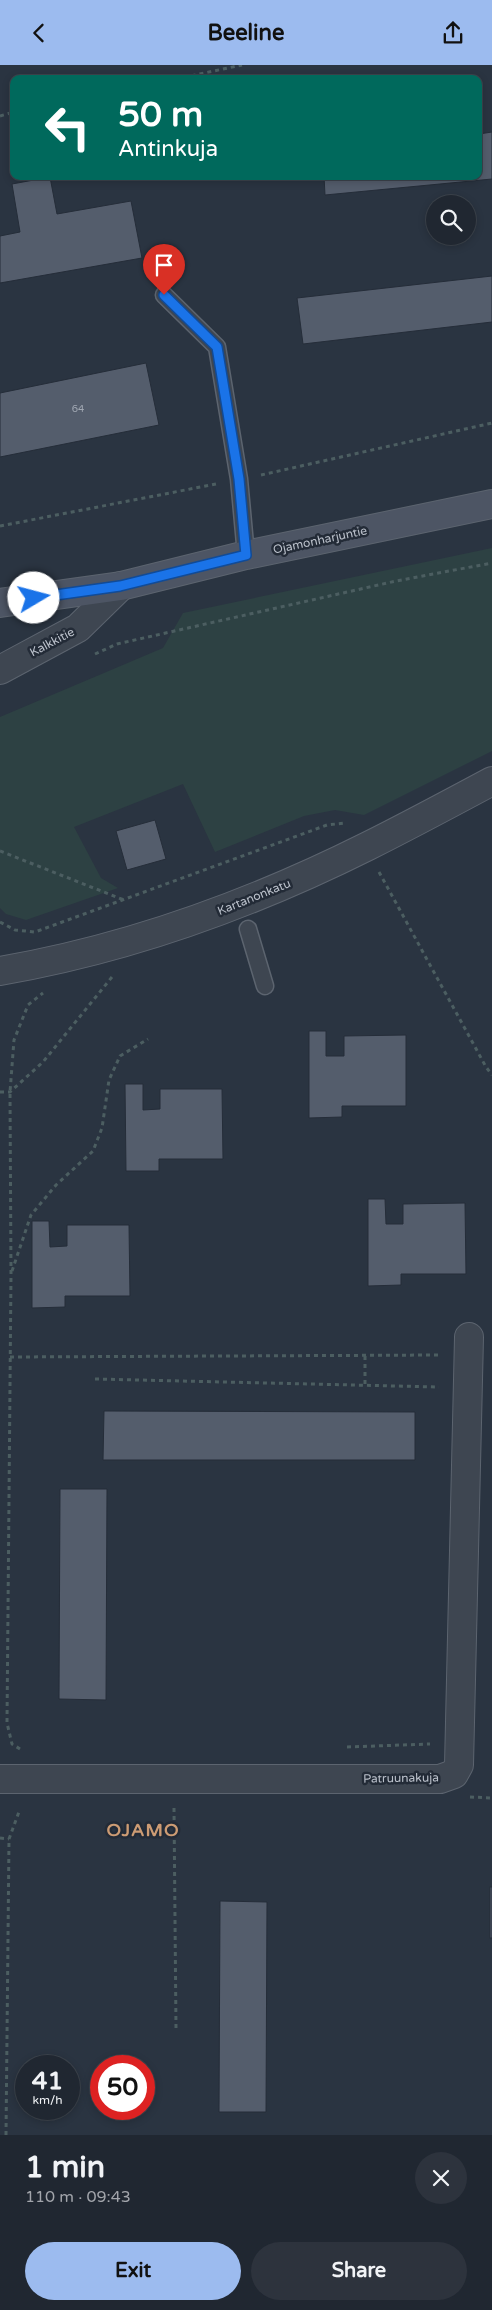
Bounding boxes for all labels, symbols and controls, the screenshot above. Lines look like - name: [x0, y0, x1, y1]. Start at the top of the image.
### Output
- icon: back: [25, 19, 53, 47]
- icon: share: [439, 19, 467, 47]
- text: Beeline: [208, 20, 284, 46]
- text: 50 m: [118, 94, 203, 136]
- icon: left: [35, 95, 100, 160]
- text: Antinkuja: [118, 136, 218, 162]
- map controls: [426, 195, 476, 245]
- button: search: [426, 195, 476, 245]
- pin: [143, 244, 185, 295]
- icon: arrive: [150, 251, 178, 279]
- house number: 64: [72, 403, 84, 415]
- street label: Ojamonharjuntie: [272, 523, 368, 557]
- position arrow: [7, 571, 59, 623]
- street label: Kalkkitie: [27, 624, 77, 659]
- street label: Kartanonkatu: [215, 876, 293, 918]
- street label: Patruunakuja: [363, 1770, 439, 1786]
- district label: OJAMO: [106, 1819, 180, 1841]
- speed limit sign: 50: [90, 2055, 155, 2120]
- text: 41: [32, 2066, 63, 2096]
- text: km/h: [32, 2093, 63, 2107]
- text: 1 min: [25, 2149, 105, 2186]
- button: close: [415, 2152, 467, 2204]
- text: 110 m · 09:43: [25, 2187, 131, 2207]
- button: Exit: [25, 2242, 241, 2300]
- button: Share: [251, 2242, 467, 2300]

